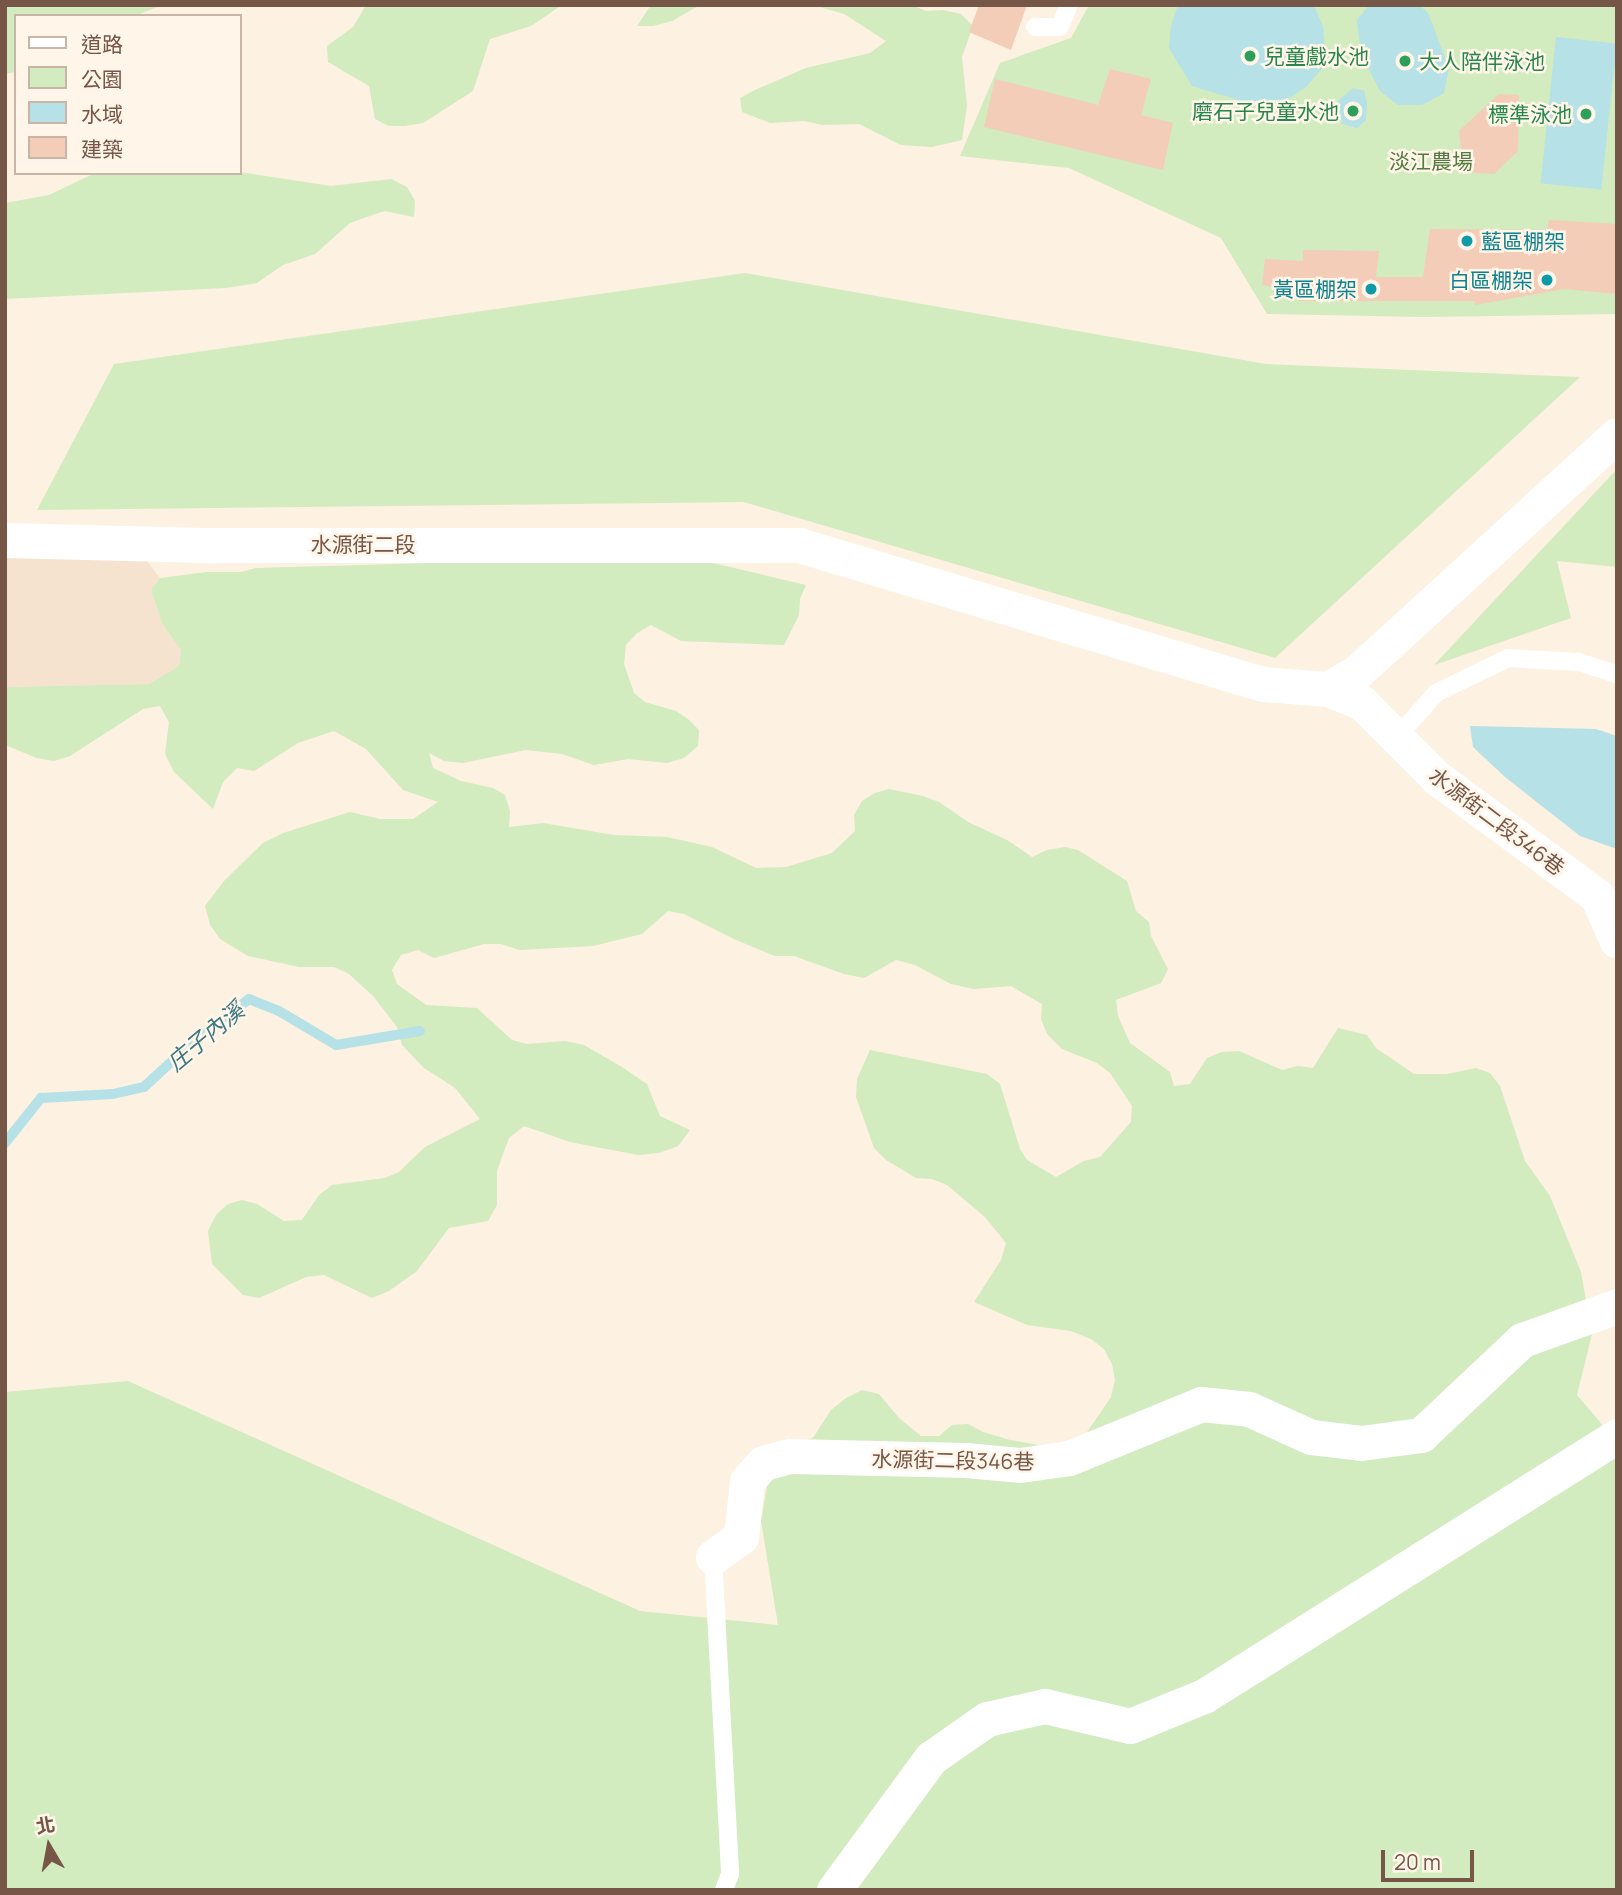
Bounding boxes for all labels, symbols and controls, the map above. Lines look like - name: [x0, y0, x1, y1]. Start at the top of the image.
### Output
- legend: [14, 14, 242, 175]
- text: 道路: [81, 30, 123, 58]
- place label: 兒童戲水池: [1264, 43, 1369, 69]
- marker: 兒童戲水池: [1242, 48, 1258, 64]
- place label: 大人陪伴泳池: [1419, 48, 1545, 74]
- marker: 大人陪伴泳池: [1397, 53, 1413, 69]
- text: 公園: [81, 65, 123, 93]
- place label: 磨石子兒童水池: [1192, 98, 1339, 124]
- text: 水域: [81, 100, 123, 128]
- place label: 標準泳池: [1488, 101, 1572, 127]
- marker: 磨石子兒童水池: [1345, 103, 1361, 119]
- marker: 標準泳池: [1578, 106, 1594, 122]
- text: 建築: [81, 135, 123, 163]
- park label: 淡江農場: [1389, 148, 1473, 174]
- place label: 藍區棚架: [1481, 228, 1565, 254]
- marker: 藍區棚架: [1459, 233, 1475, 249]
- place label: 白區棚架: [1449, 267, 1533, 293]
- marker: 白區棚架: [1539, 272, 1555, 288]
- place label: 黃區棚架: [1273, 276, 1357, 302]
- marker: 黃區棚架: [1363, 281, 1379, 297]
- street label: 水源街二段: [311, 531, 415, 557]
- street label: 水源街二段346巷: [1424, 762, 1570, 880]
- water label: 庄子內溪: [161, 996, 249, 1076]
- street label: 水源街二段346巷: [871, 1446, 1035, 1474]
- north arrow: [14, 1811, 84, 1881]
- text: 北: [34, 1811, 57, 1840]
- scale bar: [1384, 1836, 1477, 1880]
- text: 20 m: [1394, 1848, 1441, 1876]

